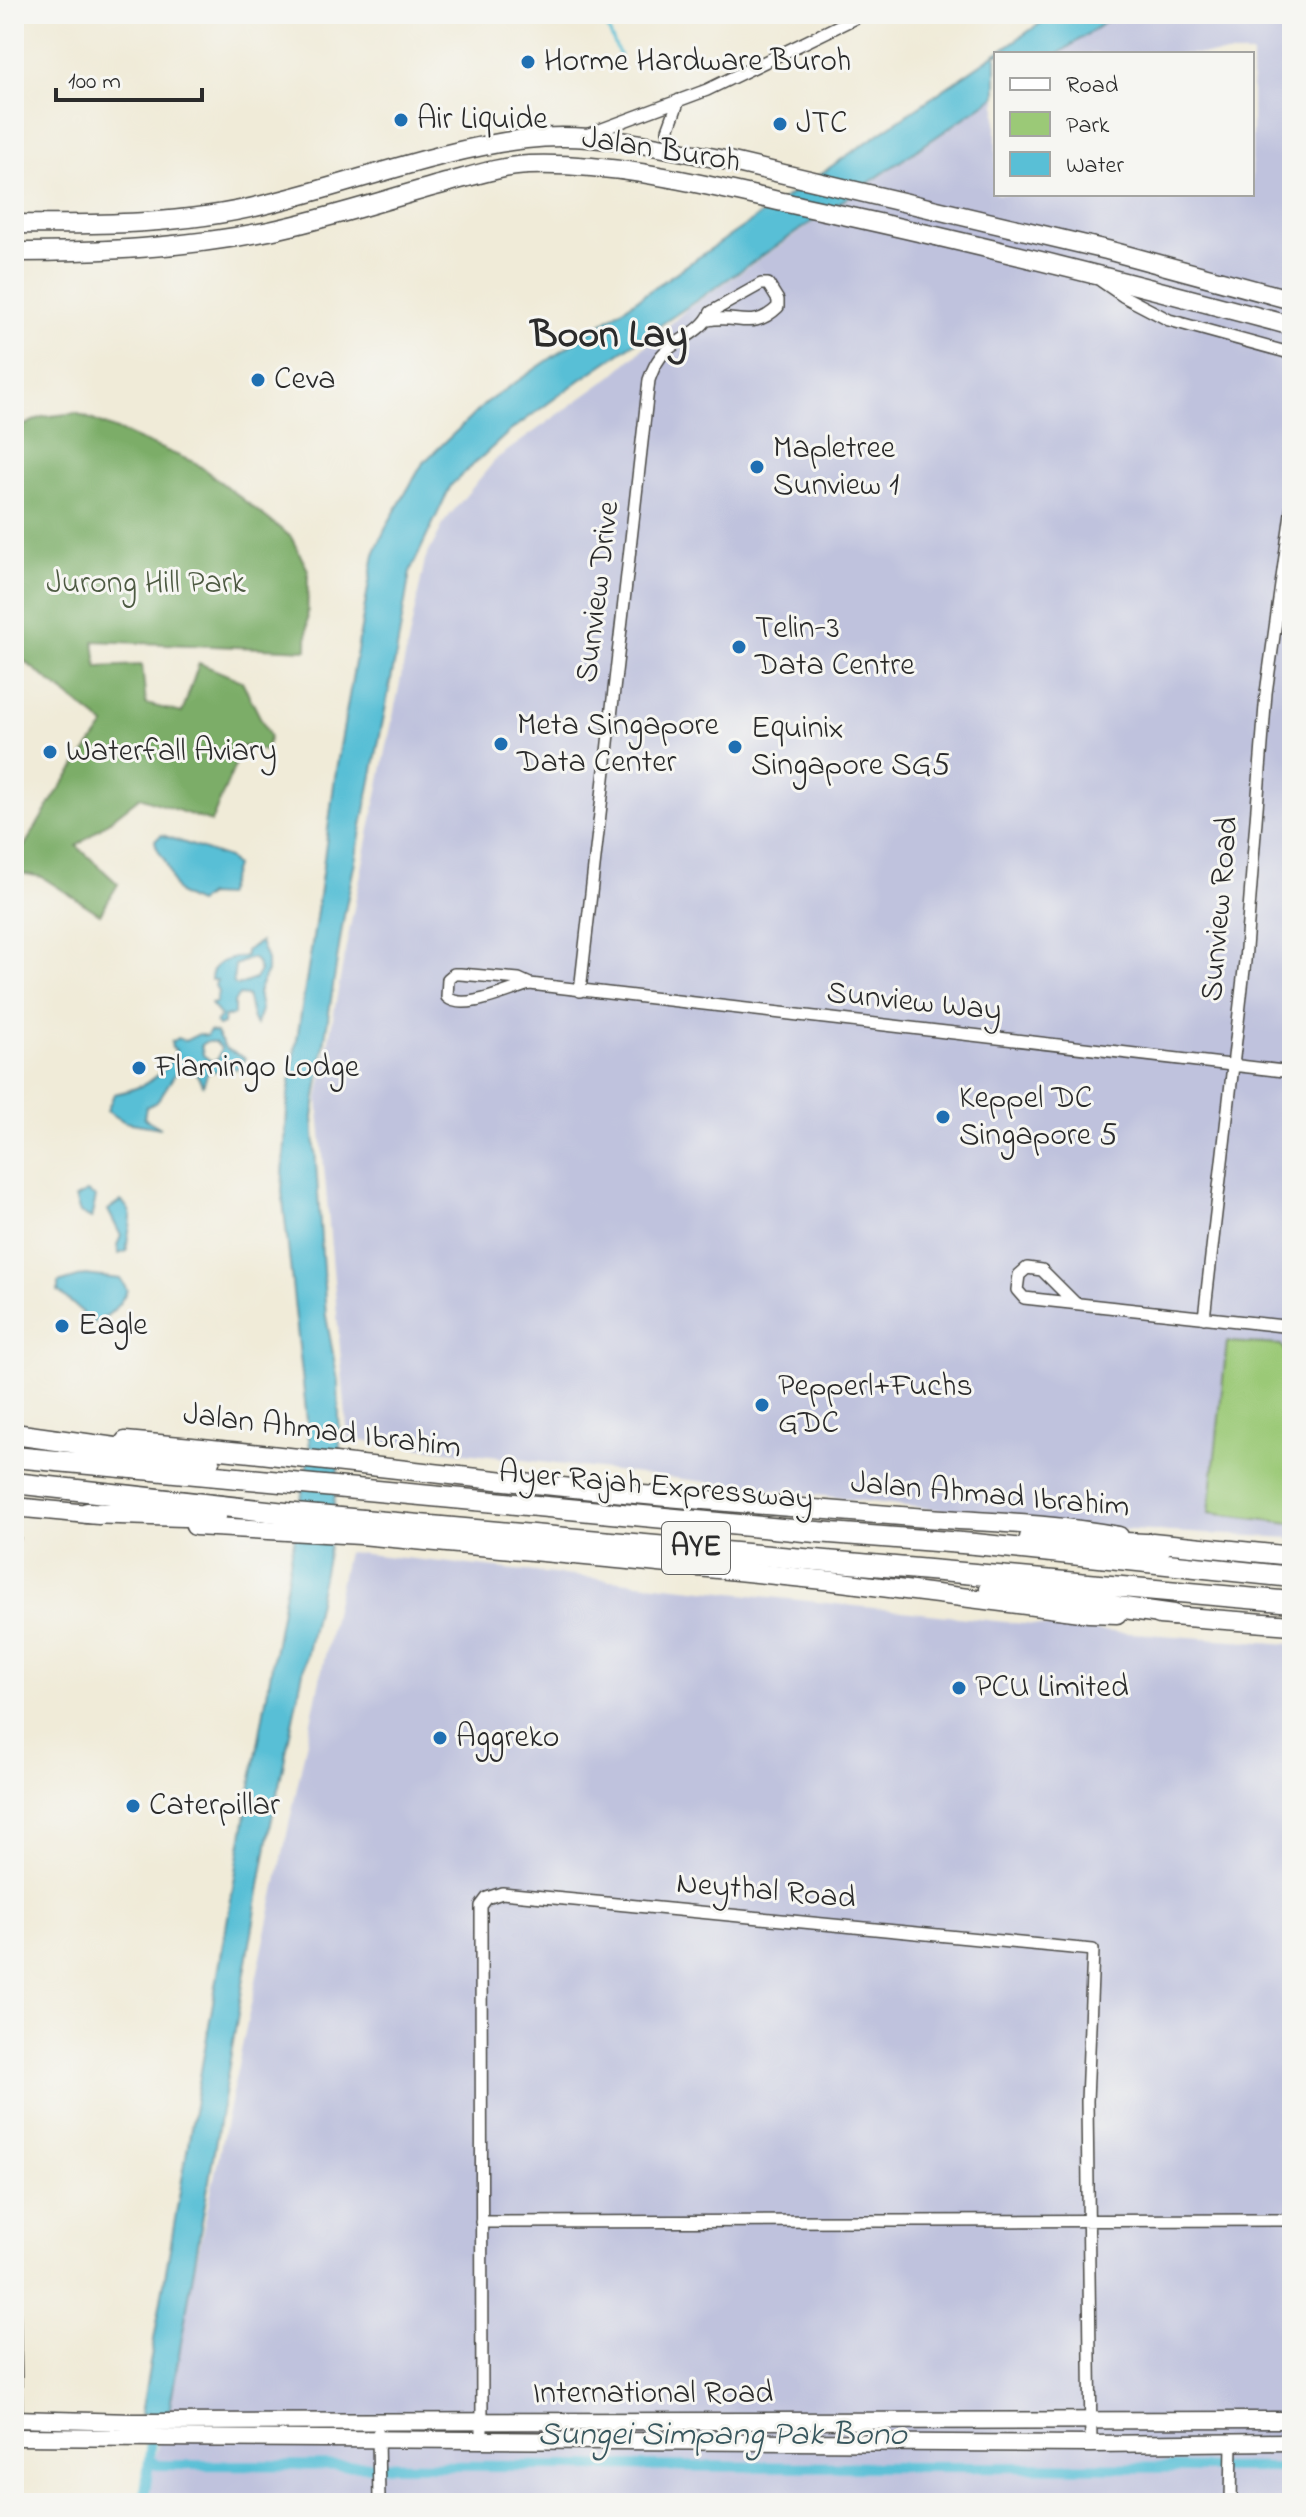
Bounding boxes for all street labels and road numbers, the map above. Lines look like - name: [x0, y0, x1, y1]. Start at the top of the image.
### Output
- street label: Jalan Buroh: [578, 115, 744, 187]
- street label: Sunview Drive: [565, 498, 634, 686]
- street label: Sunview Road: [1190, 815, 1252, 1003]
- street label: Sunview Way: [824, 970, 1004, 1036]
- street label: Jalan Ahmad Ibrahim: [180, 1392, 464, 1472]
- street label: Ayer Rajah Expressway: [497, 1450, 815, 1524]
- street label: Jalan Ahmad Ibrahim: [849, 1460, 1131, 1532]
- road number: AYE: [662, 1522, 730, 1574]
- street label: Neythal Road: [674, 1861, 858, 1923]
- street label: International Road: [533, 2371, 773, 2418]

